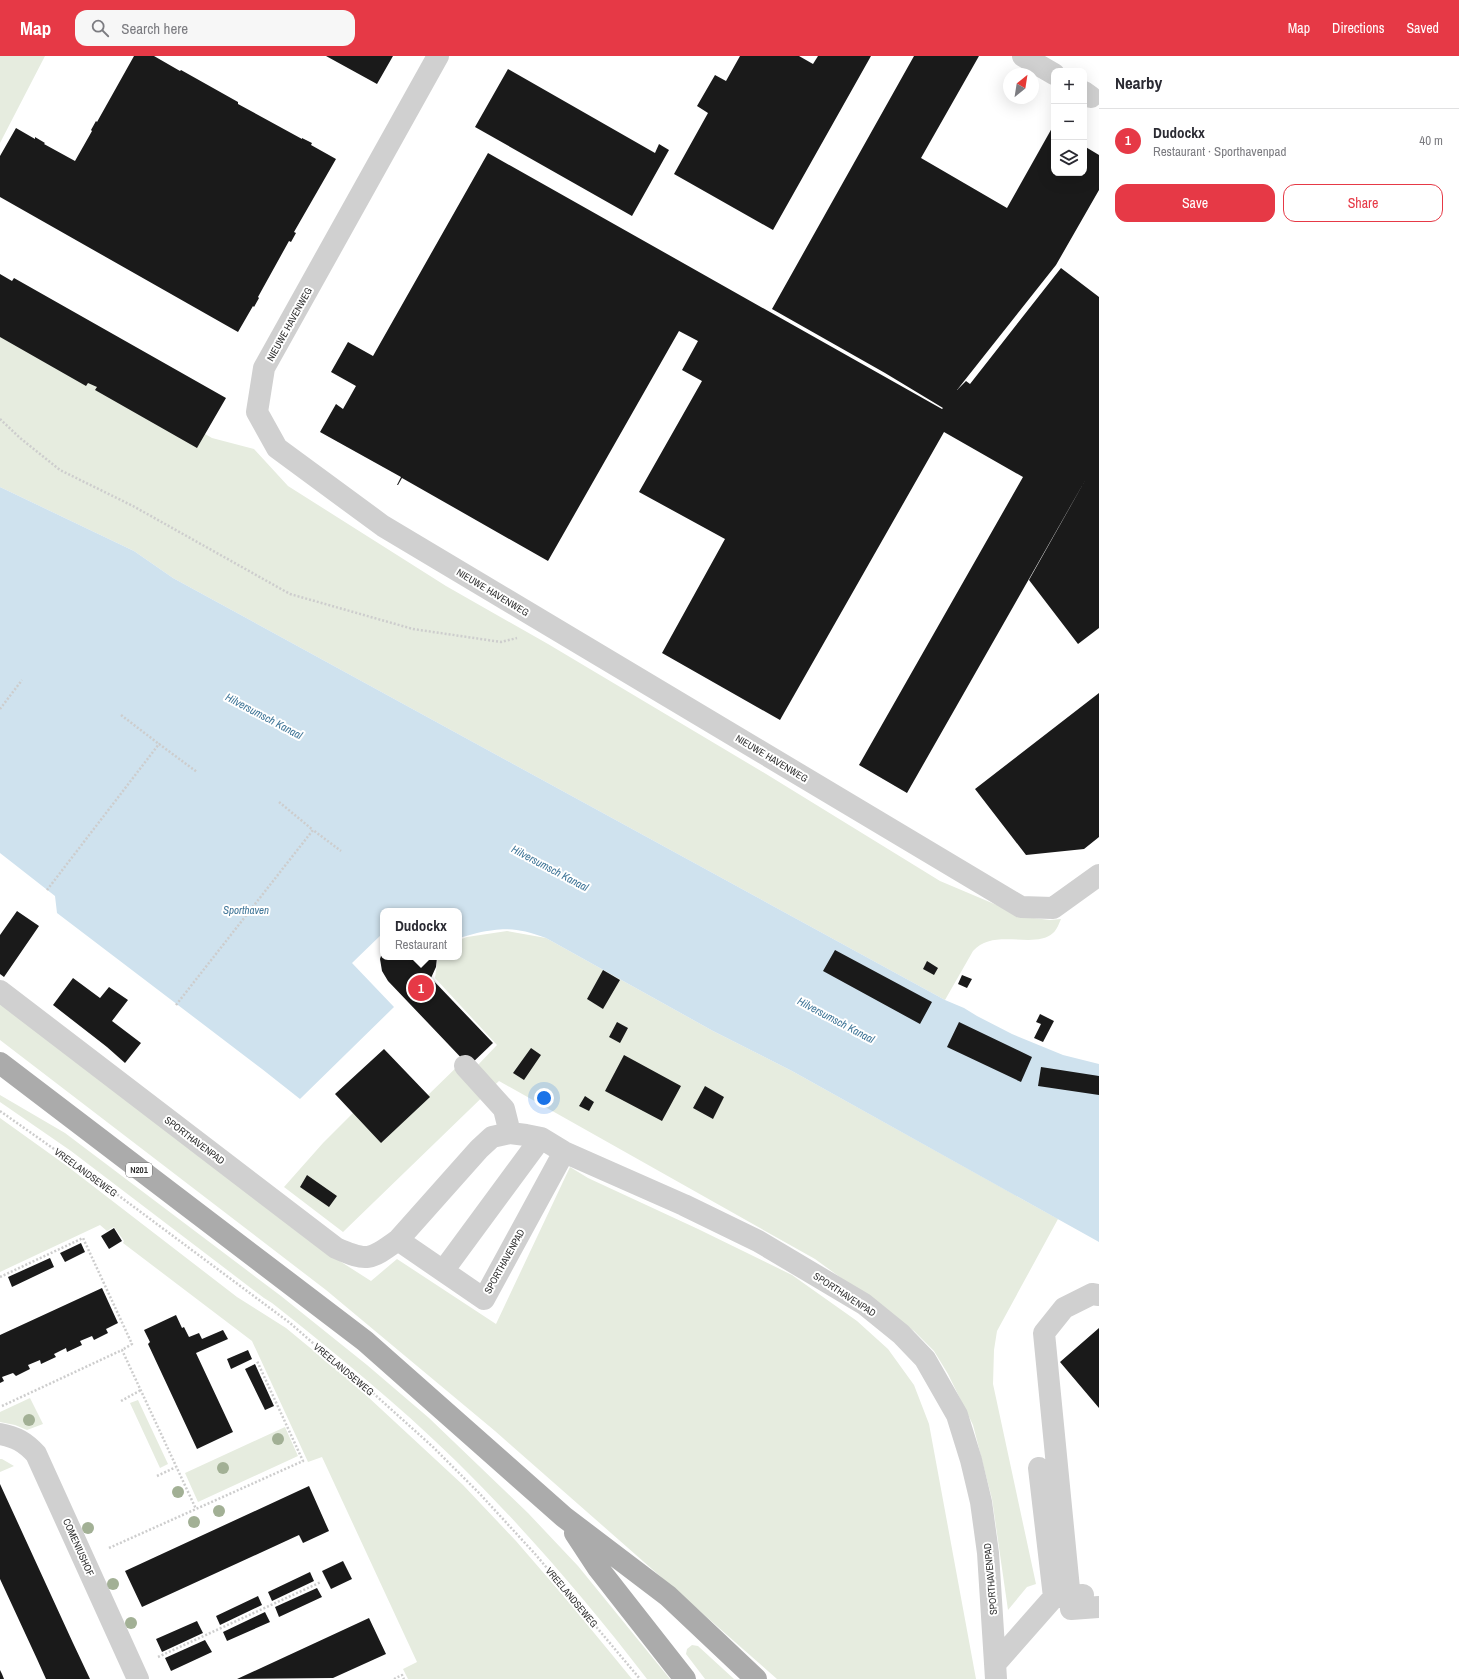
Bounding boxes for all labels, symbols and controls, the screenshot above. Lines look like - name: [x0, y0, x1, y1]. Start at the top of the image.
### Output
- search box: [75, 10, 355, 46]
- text: Map: [20, 15, 51, 41]
- icon: search: [89, 17, 111, 39]
- text: Search here: [121, 18, 188, 39]
- text: Map: [1288, 19, 1310, 37]
- text: Directions: [1332, 19, 1384, 37]
- text: Saved: [1406, 19, 1439, 37]
- north arrow: [1003, 68, 1039, 104]
- map controls: [1051, 68, 1087, 176]
- button: +: [1051, 68, 1087, 104]
- text: Nearby: [1115, 71, 1162, 94]
- button: −: [1051, 104, 1087, 140]
- text: Dudockx: [1153, 122, 1205, 143]
- text: 1: [1125, 132, 1131, 149]
- text: 40 m: [1419, 132, 1443, 149]
- button: layers: [1051, 140, 1087, 176]
- text: Restaurant · Sporthavenpad: [1153, 143, 1286, 160]
- button: Save: [1115, 184, 1275, 222]
- button: Share: [1283, 184, 1443, 222]
- street label: NIEUWE HAVENWEG: [264, 285, 315, 363]
- street label: NIEUWE HAVENWEG: [454, 566, 531, 619]
- water label: Hilversumsch Kanaal: [223, 690, 306, 743]
- street label: NIEUWE HAVENWEG: [733, 732, 810, 785]
- water label: Hilversumsch Kanaal: [509, 842, 592, 895]
- water label: Sporthaven: [223, 903, 269, 917]
- popup: [380, 908, 462, 960]
- text: Dudockx: [395, 915, 447, 936]
- text: Restaurant: [395, 936, 447, 953]
- pin: 1: [408, 973, 434, 1003]
- water label: Hilversumsch Kanaal: [795, 994, 878, 1047]
- your location: [534, 1088, 554, 1108]
- street label: SPORTHAVENPAD: [162, 1114, 227, 1167]
- street label: VREELANDSEWEG: [52, 1145, 120, 1200]
- road number: N201: [126, 1163, 152, 1177]
- street label: SPORTHAVENPAD: [481, 1227, 528, 1296]
- street label: SPORTHAVENPAD: [811, 1269, 879, 1320]
- street label: VREELANDSEWEG: [311, 1340, 376, 1398]
- street label: COMENIUSHOF: [60, 1516, 97, 1578]
- street label: SPORTHAVENPAD: [981, 1542, 1000, 1615]
- street label: VREELANDSEWEG: [543, 1565, 601, 1630]

